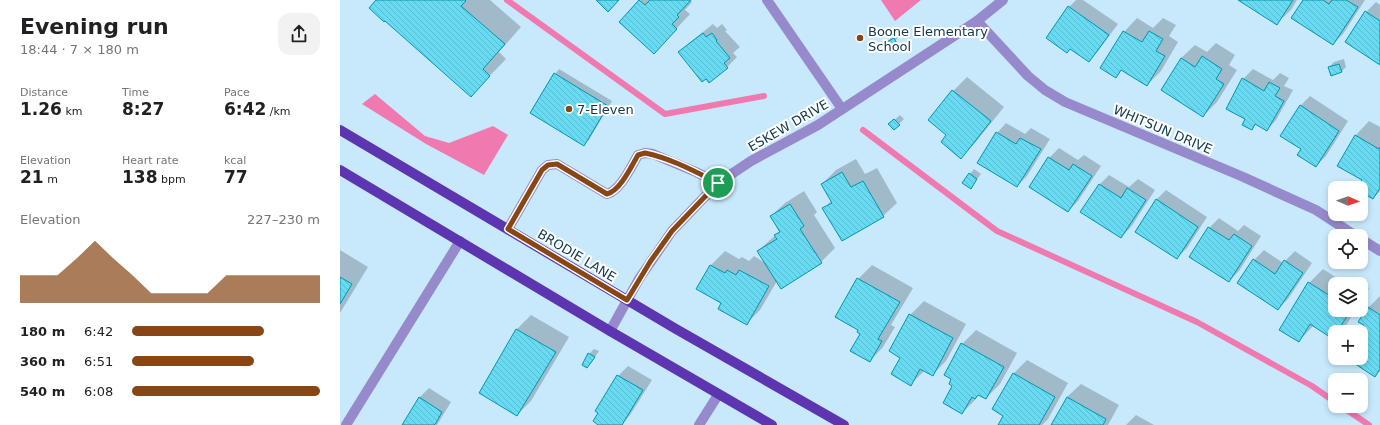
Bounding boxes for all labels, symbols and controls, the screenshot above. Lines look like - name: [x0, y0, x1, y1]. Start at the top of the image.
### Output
- button: share: [278, 13, 320, 55]
- text: Evening run: [20, 14, 169, 39]
- place label: Boone Elementary School: [868, 24, 988, 54]
- marker: Boone Elementary School: [855, 33, 865, 43]
- text: 18:44 · 7 × 180 m: [20, 42, 139, 57]
- text: Distance: [20, 86, 68, 99]
- text: Time: [122, 86, 149, 99]
- text: Pace: [224, 86, 250, 99]
- street label: ESKEW DRIVE: [745, 96, 831, 154]
- text: 1.26: [20, 99, 62, 119]
- text: 8:27: [122, 99, 164, 119]
- text: 6:42: [224, 99, 266, 119]
- place label: 7-Eleven: [577, 102, 634, 117]
- street label: WHITSUN DRIVE: [1111, 102, 1215, 157]
- marker: 7-Eleven: [564, 104, 574, 114]
- text: km: [62, 105, 83, 118]
- text: /km: [266, 105, 291, 118]
- text: Elevation: [20, 154, 71, 167]
- text: Heart rate: [122, 154, 178, 167]
- text: kcal: [224, 154, 246, 167]
- pin: [701, 166, 735, 200]
- text: 21: [20, 167, 44, 187]
- text: 138: [122, 167, 158, 187]
- text: 77: [224, 167, 248, 187]
- icon: arrive: [707, 172, 729, 194]
- text: m: [44, 173, 58, 186]
- text: bpm: [158, 173, 186, 186]
- north arrow: [1328, 181, 1368, 221]
- map controls: [1328, 181, 1368, 413]
- text: Elevation: [20, 212, 80, 227]
- text: 227–230 m: [247, 212, 320, 227]
- street label: BRODIE LANE: [535, 226, 619, 285]
- button: locate: [1328, 229, 1368, 269]
- button: layers: [1328, 277, 1368, 317]
- text: 180 m: [20, 324, 65, 339]
- text: 6:42: [84, 324, 113, 339]
- button: +: [1328, 325, 1368, 365]
- text: 360 m: [20, 354, 65, 369]
- text: 6:51: [84, 354, 113, 369]
- button: −: [1328, 373, 1368, 413]
- text: 540 m: [20, 384, 65, 399]
- text: 6:08: [84, 384, 113, 399]

